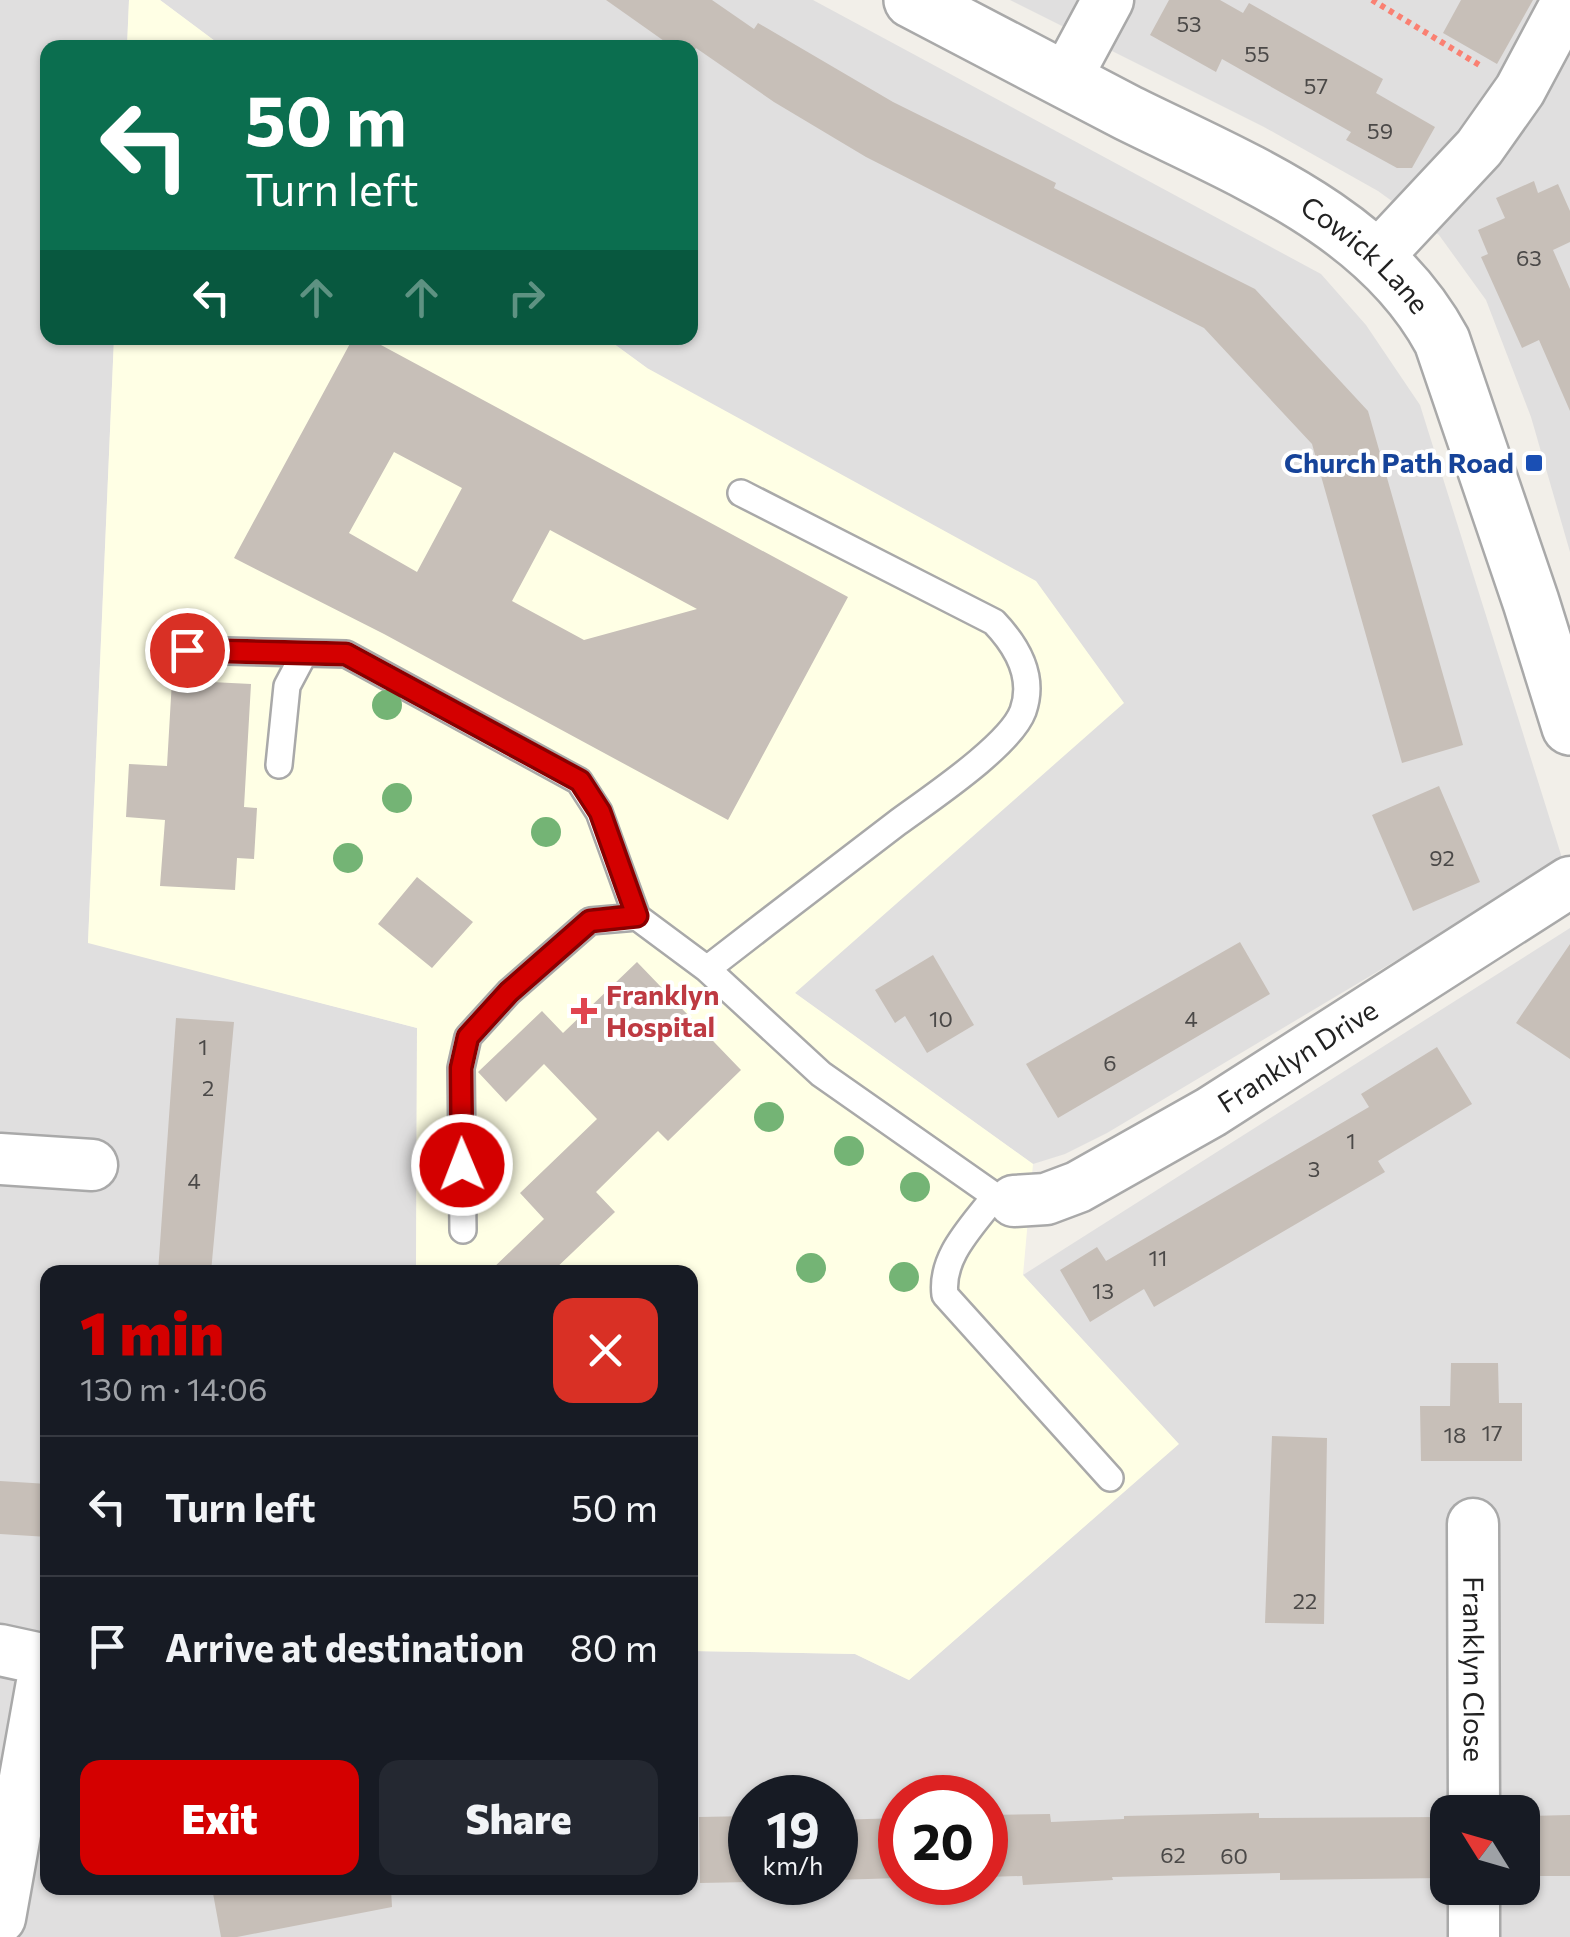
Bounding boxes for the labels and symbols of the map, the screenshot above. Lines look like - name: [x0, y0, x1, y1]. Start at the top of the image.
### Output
- house number: 53: [1176, 10, 1202, 37]
- house number: 55: [1244, 40, 1270, 67]
- house number: 57: [1304, 72, 1328, 99]
- house number: 59: [1367, 117, 1393, 144]
- street label: Cowick Lane: [1295, 188, 1437, 320]
- house number: 63: [1516, 244, 1542, 271]
- place label: Church Path Road: [1284, 445, 1514, 479]
- marker: Church Path Road: [1523, 452, 1545, 474]
- pin: [145, 608, 230, 693]
- house number: 92: [1429, 844, 1455, 871]
- place label: Franklyn Hospital: [606, 977, 719, 1043]
- street label: Franklyn Drive: [1211, 992, 1384, 1119]
- marker: Franklyn Hospital: [571, 998, 597, 1024]
- house number: 10: [929, 1005, 953, 1032]
- house number: 4: [1184, 1005, 1198, 1032]
- house number: 1: [198, 1033, 208, 1060]
- house number: 6: [1103, 1049, 1117, 1076]
- house number: 2: [202, 1074, 214, 1101]
- position arrow: [410, 1113, 514, 1217]
- house number: 1: [1346, 1127, 1356, 1154]
- house number: 3: [1308, 1155, 1320, 1182]
- house number: 4: [187, 1167, 201, 1194]
- house number: 11: [1149, 1244, 1167, 1271]
- house number: 13: [1092, 1277, 1114, 1304]
- house number: 17: [1481, 1419, 1503, 1446]
- house number: 18: [1444, 1421, 1466, 1448]
- street label: Franklyn Close: [1457, 1576, 1492, 1762]
- house number: 22: [1293, 1587, 1317, 1614]
- speed limit sign: 20: [878, 1775, 1008, 1905]
- north arrow: [1430, 1795, 1540, 1905]
- house number: 62: [1160, 1841, 1186, 1868]
- house number: 60: [1220, 1842, 1248, 1869]

